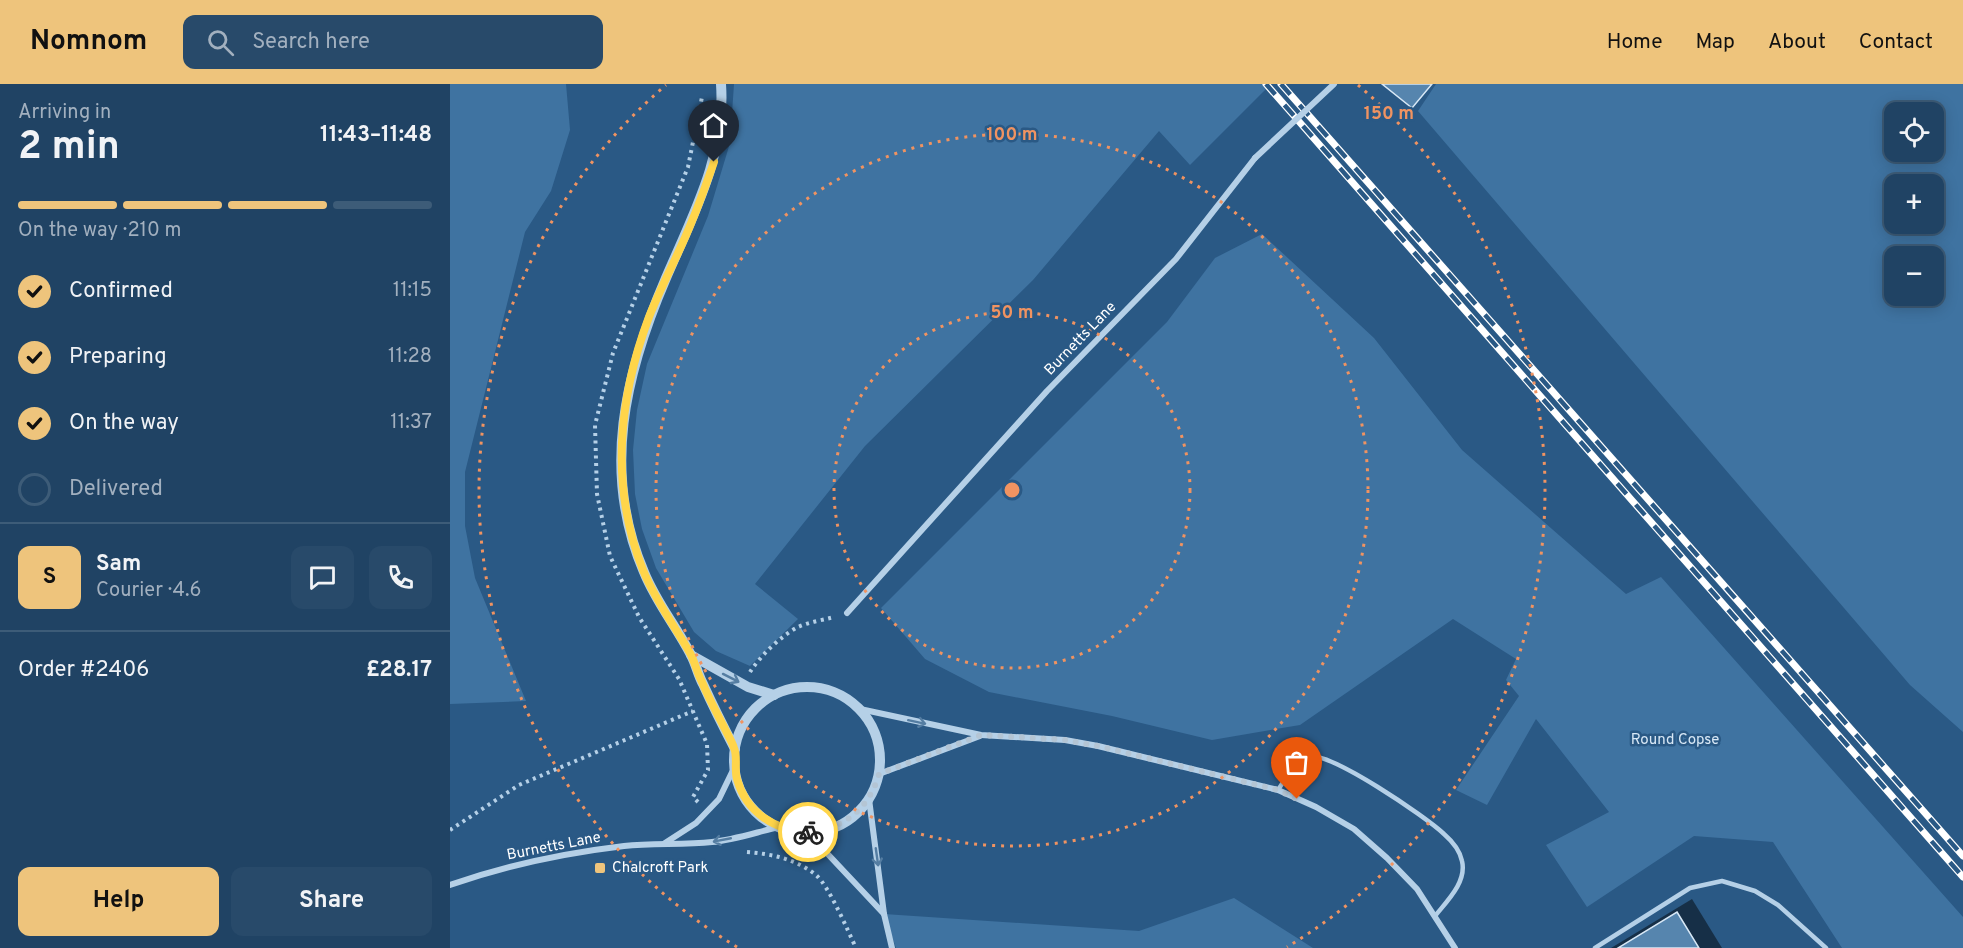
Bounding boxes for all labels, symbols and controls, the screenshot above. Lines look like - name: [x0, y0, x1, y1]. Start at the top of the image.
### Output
- search box: [183, 15, 603, 69]
- text: Nomnom: [30, 24, 147, 60]
- icon: search: [204, 26, 237, 59]
- text: Search here: [252, 29, 370, 56]
- text: Home: [1607, 29, 1663, 56]
- text: Map: [1696, 29, 1735, 56]
- text: About: [1768, 29, 1826, 56]
- text: Contact: [1859, 29, 1933, 56]
- text: Arriving in: [18, 100, 111, 126]
- pin: [688, 100, 739, 162]
- map controls: [1884, 102, 1944, 306]
- button: locate: [1884, 102, 1944, 162]
- text: 150 m: [1364, 103, 1414, 126]
- icon: home: [697, 109, 730, 142]
- text: 11:43–11:48: [320, 122, 432, 149]
- text: 2 min: [18, 124, 120, 173]
- text: 100 m: [986, 124, 1038, 147]
- button: +: [1884, 174, 1944, 234]
- text: On the way · 210 m: [18, 218, 182, 244]
- button: −: [1884, 246, 1944, 306]
- icon: check: [18, 275, 51, 308]
- text: Confirmed: [69, 278, 173, 305]
- text: 11:15: [393, 278, 432, 304]
- street label: Burnetts Lane: [1041, 298, 1121, 380]
- text: 50 m: [990, 302, 1034, 325]
- icon: check: [18, 341, 51, 374]
- text: Preparing: [69, 344, 167, 371]
- text: 11:28: [388, 344, 432, 370]
- icon: check: [18, 407, 51, 440]
- text: On the way: [69, 410, 179, 437]
- text: 11:37: [390, 410, 432, 436]
- text: Delivered: [69, 476, 163, 503]
- centre of rings: [1002, 480, 1022, 500]
- button: chat: [291, 546, 354, 609]
- button: phone: [369, 546, 432, 609]
- text: Sam: [96, 551, 141, 578]
- text: S: [43, 564, 56, 591]
- text: Courier · 4.6: [96, 578, 201, 604]
- text: Order #2406: [18, 657, 150, 684]
- text: £28.17: [366, 657, 432, 684]
- one-way arrow: [722, 672, 739, 684]
- one-way arrow: [907, 717, 926, 728]
- park label: Round Copse: [1631, 731, 1719, 750]
- pin: [1271, 737, 1322, 799]
- icon: bag: [1280, 746, 1313, 779]
- courier: [778, 802, 838, 862]
- icon: bike: [792, 816, 825, 849]
- street label: Burnetts Lane: [505, 829, 603, 865]
- one-way arrow: [713, 835, 732, 846]
- one-way arrow: [871, 846, 882, 866]
- place label: Chalcroft Park: [612, 859, 709, 878]
- marker: Chalcroft Park: [593, 861, 607, 875]
- button: Help: [18, 867, 219, 936]
- button: Share: [231, 867, 432, 936]

